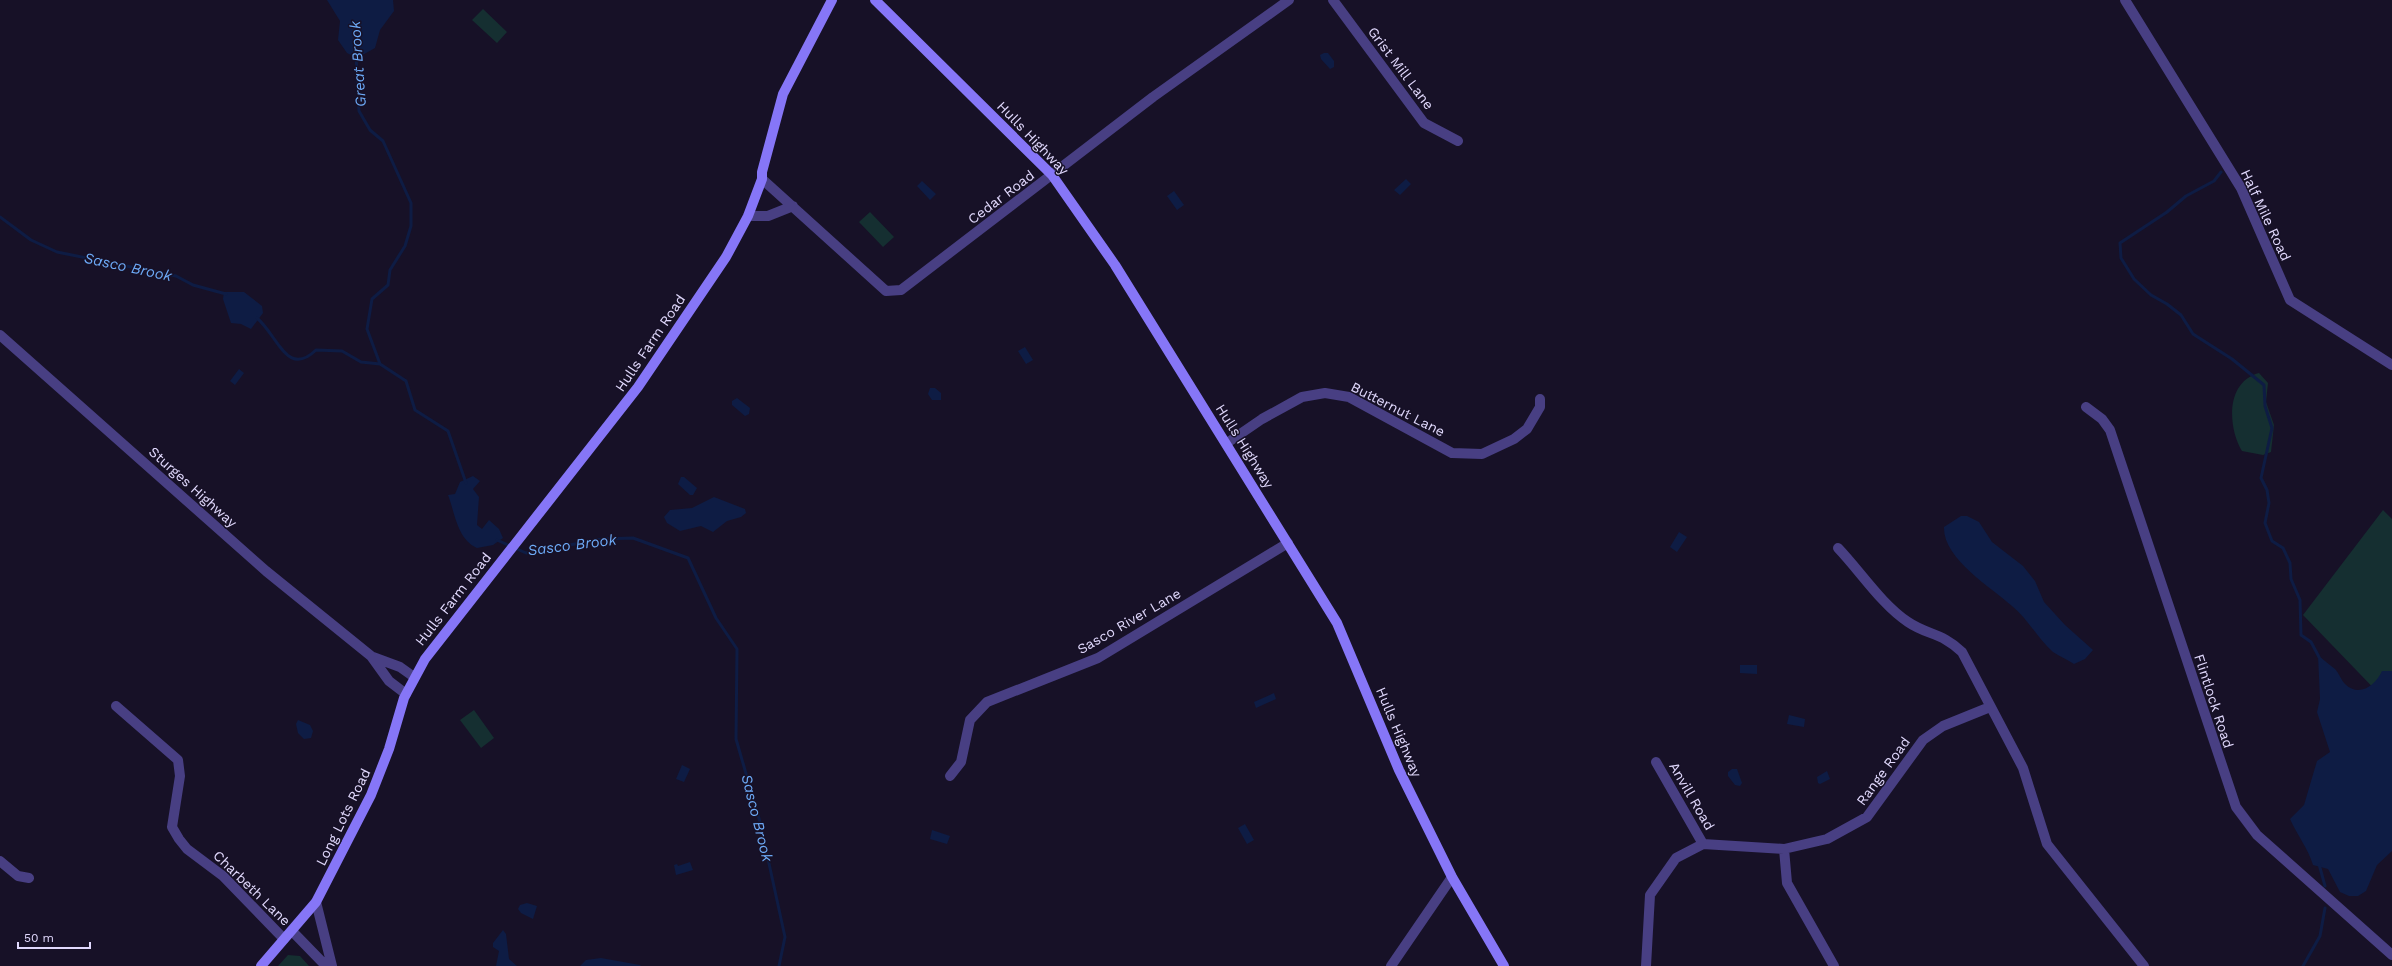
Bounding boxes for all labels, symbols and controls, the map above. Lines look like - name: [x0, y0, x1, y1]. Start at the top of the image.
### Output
- water label: Great Brook: [346, 20, 370, 108]
- street label: Grist Mill Lane: [1365, 24, 1437, 112]
- street label: Hulls Highway: [994, 98, 1073, 179]
- street label: Cedar Road: [965, 167, 1037, 227]
- street label: Half Mile Road: [2238, 167, 2294, 263]
- water label: Sasco Brook: [82, 249, 174, 285]
- street label: Hulls Farm Road: [612, 292, 688, 394]
- street label: Butternut Lane: [1348, 378, 1448, 440]
- street label: Hulls Highway: [1213, 401, 1278, 492]
- street label: Sturges Highway: [146, 443, 241, 531]
- water label: Sasco Brook: [526, 531, 618, 559]
- street label: Hulls Farm Road: [412, 549, 494, 649]
- street label: Sasco River Lane: [1074, 585, 1184, 657]
- street label: Flintlock Road: [2191, 652, 2237, 750]
- street label: Hulls Highway: [1373, 685, 1425, 780]
- street label: Range Road: [1853, 734, 1913, 808]
- street label: Anvill Road: [1666, 759, 1718, 833]
- street label: Long Lots Road: [313, 766, 373, 868]
- water label: Sasco Brook: [737, 772, 777, 864]
- street label: Charbeth Lane: [210, 847, 294, 929]
- scale bar: [18, 924, 90, 950]
- text: 50 m: [24, 931, 54, 945]

